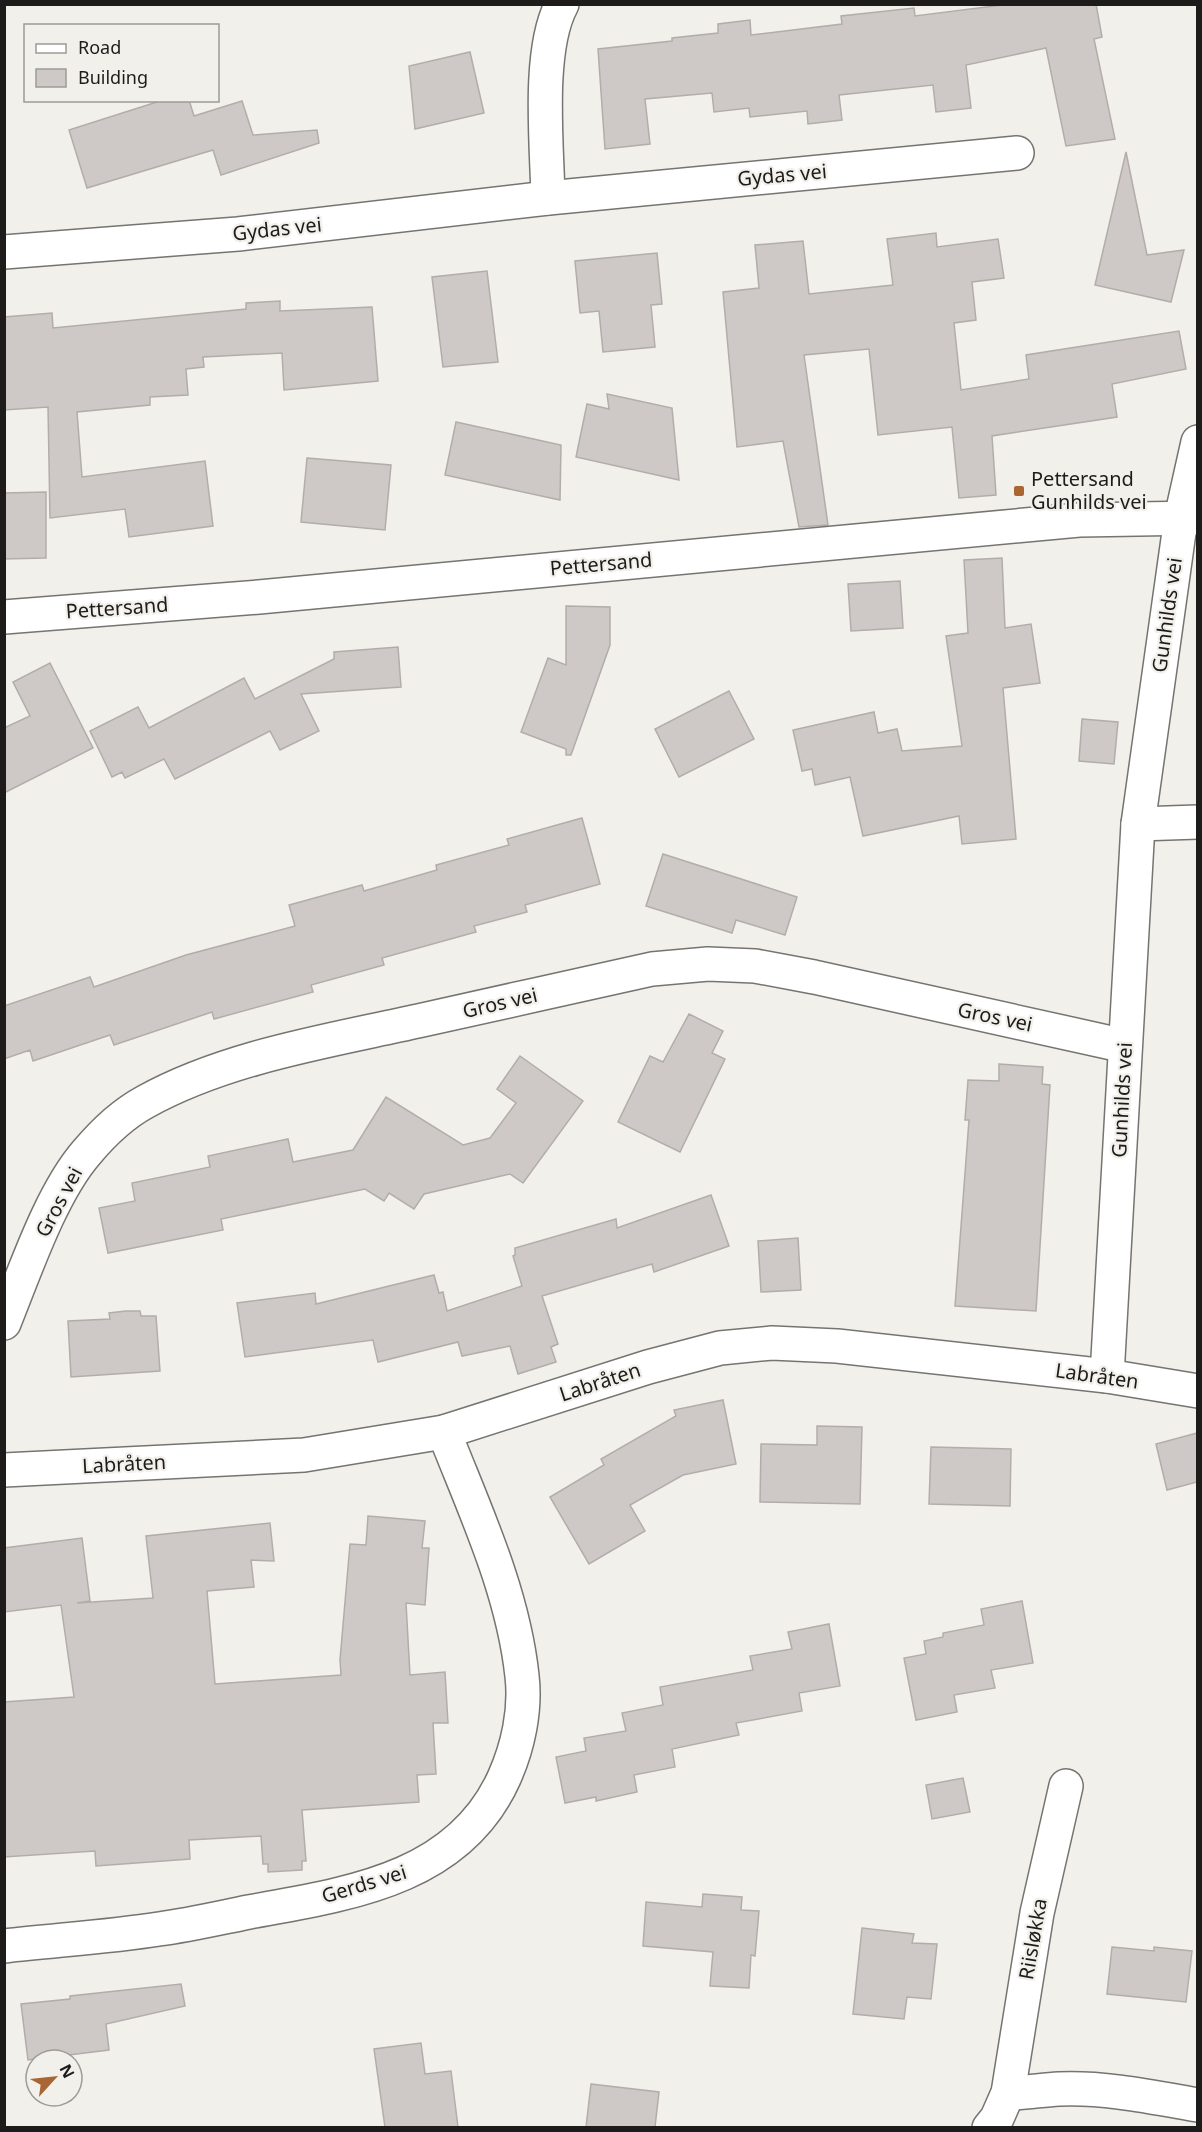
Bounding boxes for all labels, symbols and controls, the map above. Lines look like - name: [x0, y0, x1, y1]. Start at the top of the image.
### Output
- legend: [24, 24, 219, 102]
- text: Road: [78, 35, 121, 59]
- text: Building: [78, 65, 148, 89]
- street label: Gydas vei: [736, 157, 828, 192]
- street label: Gydas vei: [231, 210, 323, 247]
- place label: Pettersand Gunhilds vei: [1031, 465, 1147, 515]
- marker: Pettersand Gunhilds vei: [1012, 484, 1026, 498]
- street label: Pettersand: [549, 546, 653, 581]
- street label: Gunhilds vei: [1145, 556, 1188, 674]
- street label: Pettersand: [65, 590, 169, 625]
- street label: Gros vei: [460, 981, 540, 1024]
- street label: Gros vei: [955, 995, 1035, 1038]
- street label: Gunhilds vei: [1105, 1042, 1138, 1158]
- street label: Gros vei: [29, 1162, 88, 1242]
- street label: Labråten: [556, 1356, 644, 1407]
- street label: Labråten: [1054, 1356, 1141, 1395]
- street label: Labråten: [81, 1448, 167, 1479]
- street label: Gerds vei: [318, 1858, 410, 1909]
- street label: Riisløkka: [1012, 1896, 1053, 1982]
- north arrow: [24, 2048, 84, 2108]
- text: N: [55, 2060, 80, 2082]

